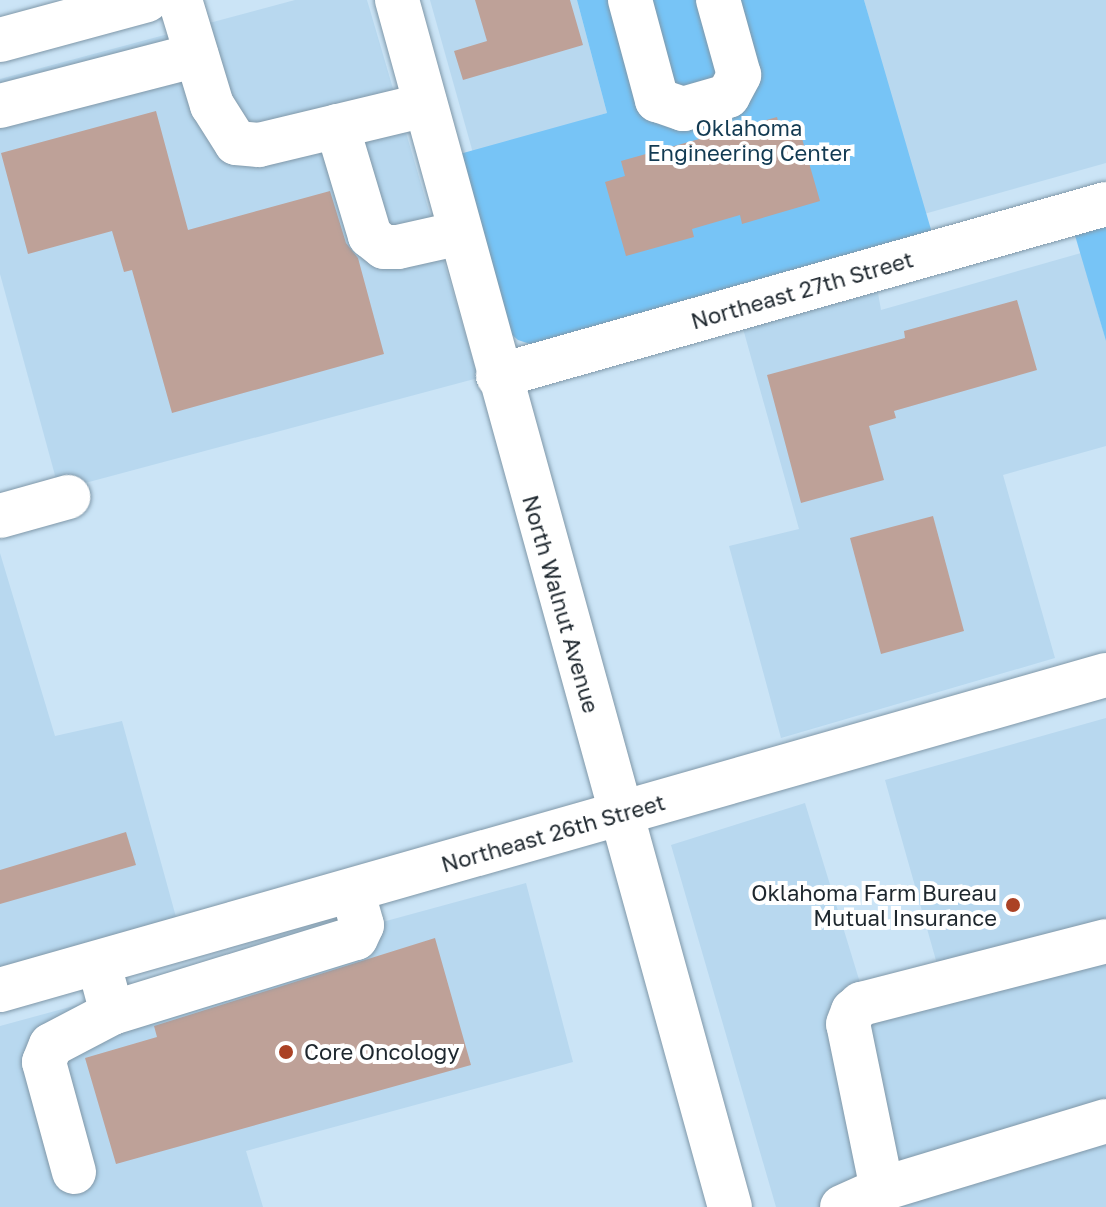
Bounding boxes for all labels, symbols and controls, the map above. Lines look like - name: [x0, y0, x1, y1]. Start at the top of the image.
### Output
- park label: Oklahoma Engineering Center: [647, 114, 851, 166]
- street label: Northeast 27th Street: [688, 246, 916, 334]
- street label: North Walnut Avenue: [517, 492, 605, 716]
- street label: Northeast 26th Street: [438, 788, 668, 878]
- place label: Oklahoma Farm Bureau Mutual Insurance: [751, 879, 997, 930]
- marker: Oklahoma Farm Bureau Mutual Insurance: [1004, 896, 1022, 914]
- place label: Core Oncology: [304, 1039, 460, 1065]
- marker: Core Oncology: [275, 1041, 297, 1063]

